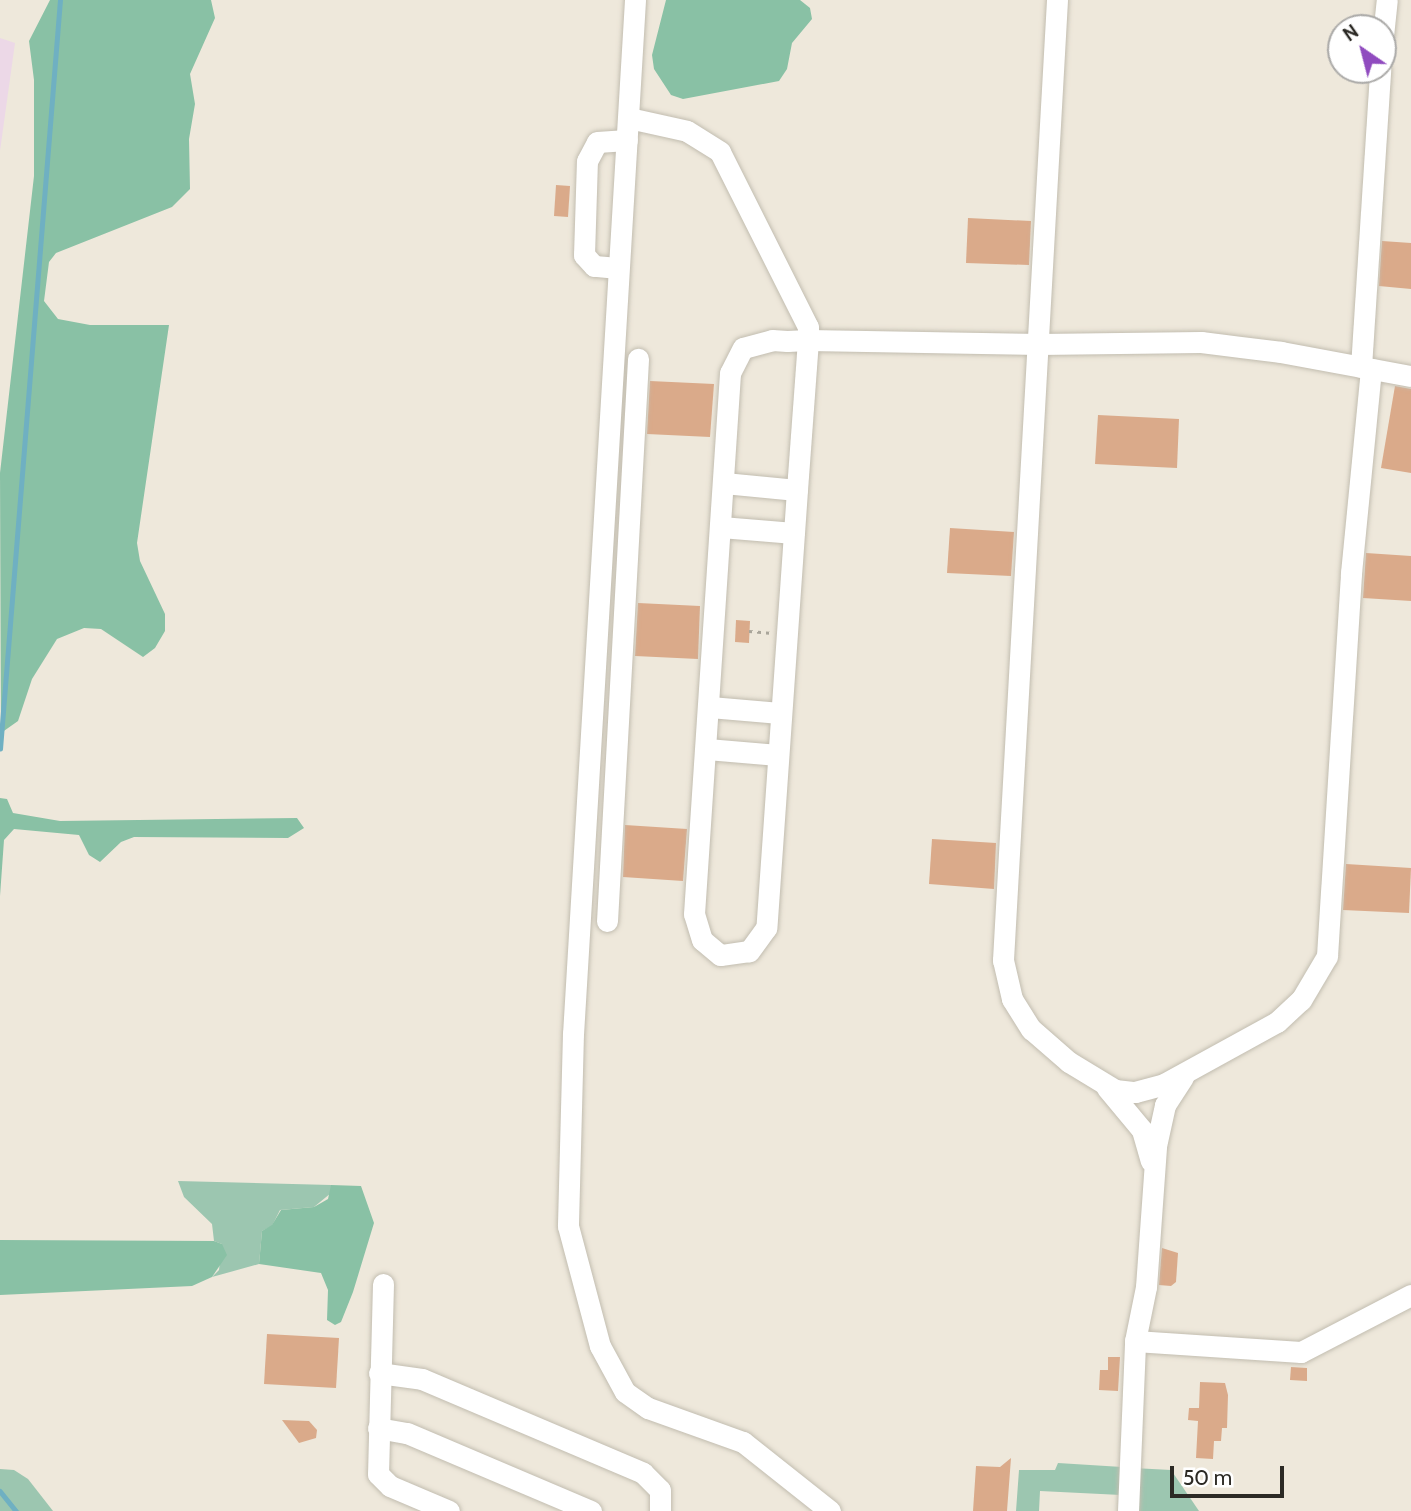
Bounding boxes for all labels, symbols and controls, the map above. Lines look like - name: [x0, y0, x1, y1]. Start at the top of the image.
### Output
- north arrow: [1327, 14, 1397, 84]
- text: N: [1339, 20, 1363, 46]
- scale bar: [1173, 1452, 1287, 1496]
- text: 50 m: [1183, 1465, 1232, 1490]

